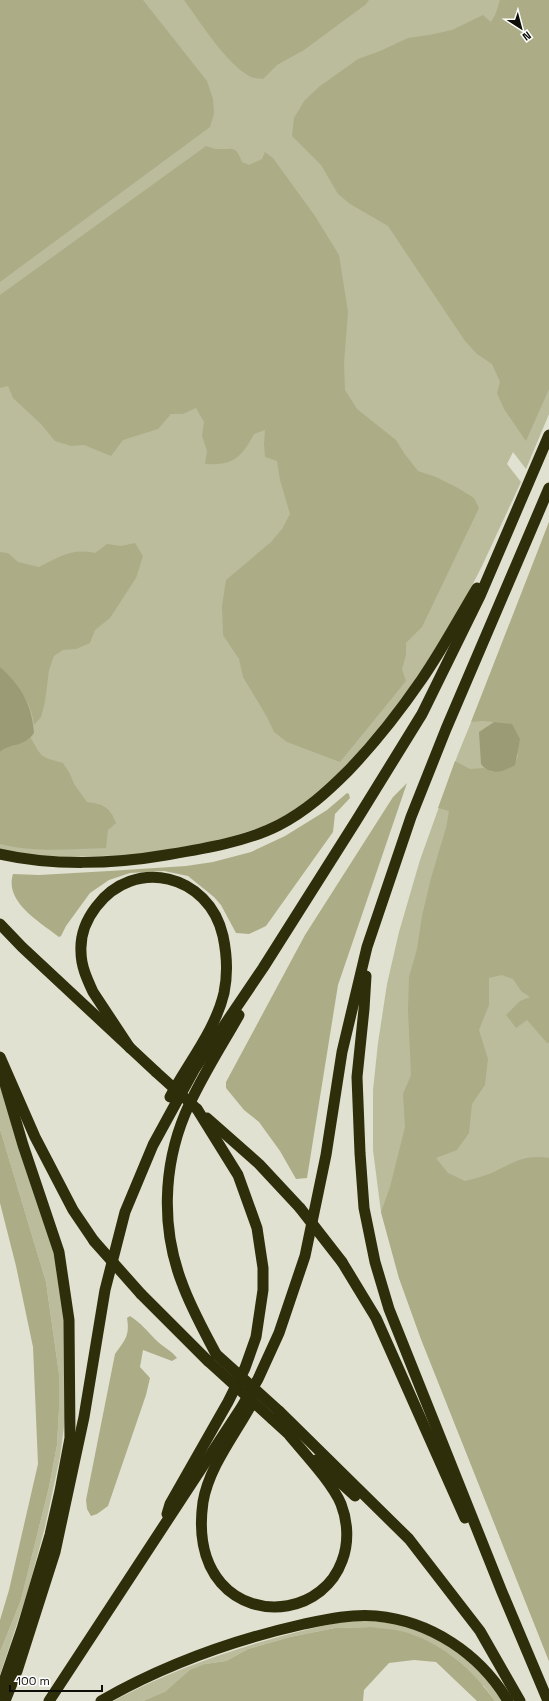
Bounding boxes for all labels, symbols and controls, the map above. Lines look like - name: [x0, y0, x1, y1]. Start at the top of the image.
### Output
- north arrow: [501, 8, 541, 48]
- text: N: [520, 28, 534, 44]
- scale bar: [10, 1667, 102, 1693]
- text: 100 m: [16, 1673, 50, 1689]

